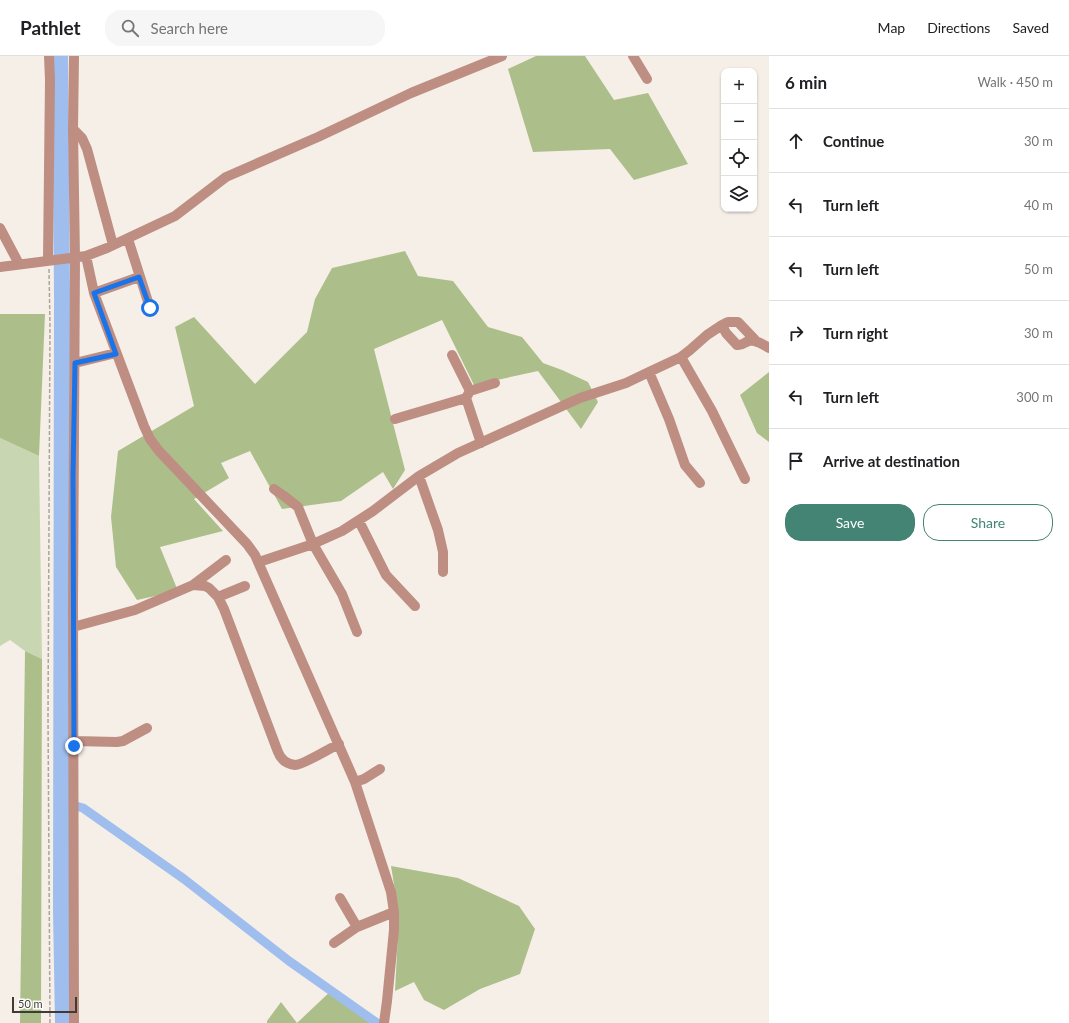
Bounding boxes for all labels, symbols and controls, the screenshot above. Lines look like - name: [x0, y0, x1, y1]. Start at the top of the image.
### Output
- search box: [105, 10, 385, 46]
- text: Pathlet: [20, 16, 81, 39]
- icon: search: [119, 17, 141, 39]
- text: Search here: [151, 19, 228, 37]
- text: Map: [878, 19, 905, 36]
- text: Directions: [927, 19, 990, 36]
- text: Saved: [1012, 19, 1049, 36]
- map controls: [721, 68, 757, 212]
- button: +: [721, 68, 757, 104]
- text: 6 min: [785, 72, 827, 93]
- text: Walk · 450 m: [977, 74, 1053, 90]
- button: −: [721, 104, 757, 140]
- icon: ahead: [785, 130, 807, 152]
- text: Continue: [823, 132, 884, 150]
- text: 30 m: [1024, 133, 1053, 149]
- button: locate: [721, 140, 757, 176]
- button: layers: [721, 176, 757, 212]
- icon: left: [785, 194, 807, 216]
- text: Turn left: [823, 196, 879, 214]
- text: 40 m: [1024, 197, 1053, 213]
- icon: left: [785, 258, 807, 280]
- text: Turn left: [823, 260, 879, 278]
- text: 50 m: [1024, 261, 1053, 277]
- route start: [141, 299, 159, 317]
- icon: right: [785, 322, 807, 344]
- text: Turn right: [823, 324, 888, 342]
- text: 30 m: [1024, 325, 1053, 341]
- icon: left: [785, 386, 807, 408]
- text: Turn left: [823, 388, 879, 406]
- text: 300 m: [1016, 389, 1053, 405]
- icon: arrive: [785, 450, 807, 472]
- text: Arrive at destination: [823, 452, 960, 470]
- button: Save: [785, 504, 915, 541]
- button: Share: [923, 504, 1053, 541]
- route end: [65, 737, 83, 755]
- scale bar: [12, 995, 77, 1014]
- text: 50 m: [18, 997, 43, 1010]

